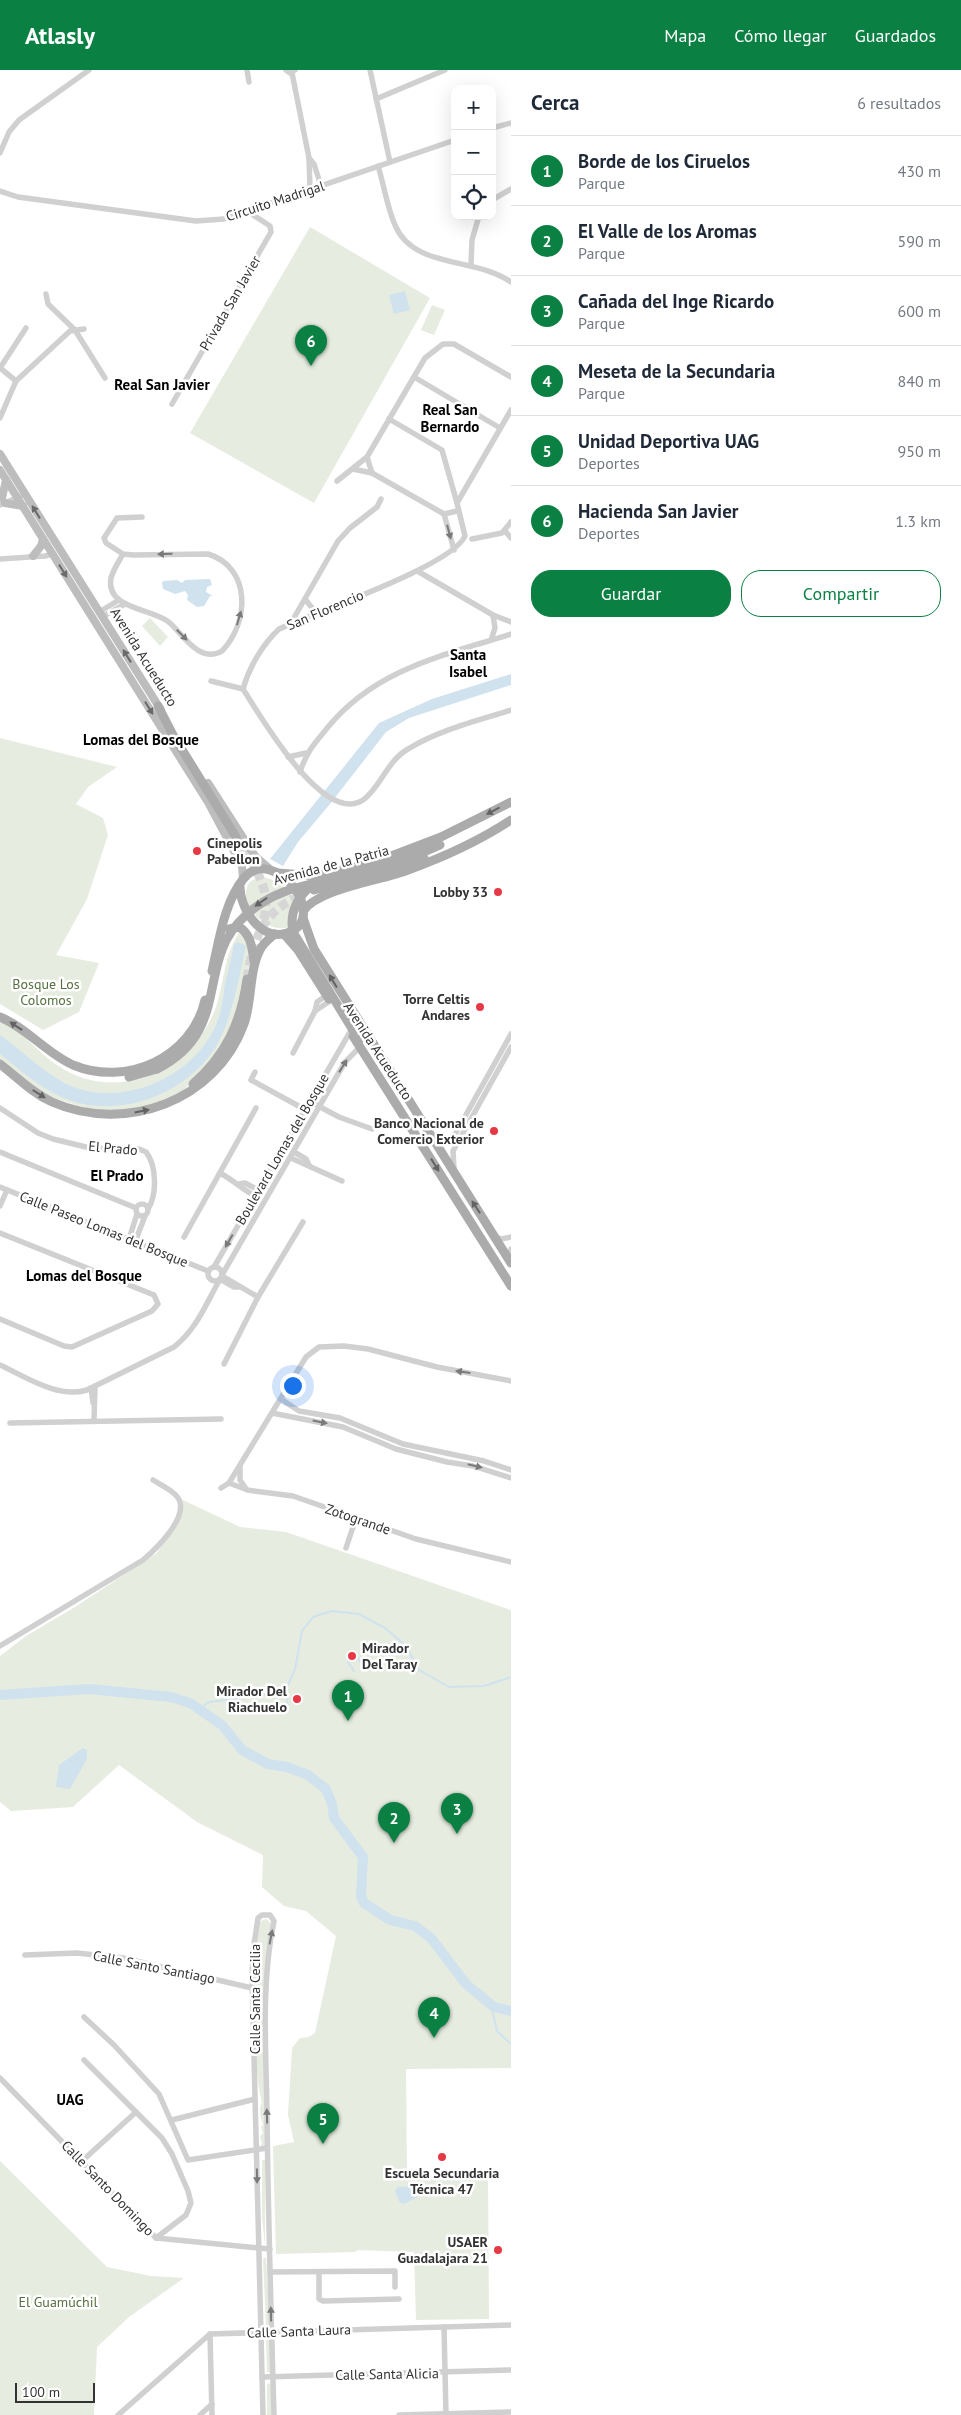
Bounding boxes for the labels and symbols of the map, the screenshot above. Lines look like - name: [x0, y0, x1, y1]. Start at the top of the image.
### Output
- street label: Circuito Madrigal: [223, 177, 327, 225]
- street label: Privada San Javier: [195, 252, 265, 354]
- pin: 6: [295, 325, 327, 366]
- district label: Real San Javier: [114, 375, 210, 394]
- district label: Real San Bernardo: [421, 400, 479, 436]
- one-way arrow: [32, 505, 41, 518]
- one-way arrow: [445, 525, 453, 540]
- one-way arrow: [157, 551, 173, 559]
- one-way arrow: [58, 564, 68, 577]
- street label: San Florencio: [284, 586, 366, 634]
- street label: Avenida Acueducto: [106, 604, 182, 710]
- one-way arrow: [235, 610, 243, 625]
- one-way arrow: [176, 629, 188, 641]
- district label: Santa Isabel: [449, 645, 488, 681]
- one-way arrow: [122, 649, 131, 663]
- one-way arrow: [144, 702, 154, 715]
- district label: Lomas del Bosque: [83, 730, 199, 749]
- one-way arrow: [486, 807, 500, 816]
- place label: Cinepolis Pabellon: [207, 834, 262, 868]
- street label: Avenida de la Patria: [271, 841, 391, 889]
- marker: Cinepolis Pabellon: [191, 845, 203, 857]
- place label: Lobby 33: [433, 883, 488, 901]
- marker: Lobby 33: [492, 886, 504, 898]
- one-way arrow: [255, 897, 268, 907]
- one-way arrow: [329, 974, 338, 987]
- park label: Bosque Los Colomos: [12, 975, 80, 1009]
- place label: Torre Celtis Andares: [403, 990, 470, 1024]
- street label: Avenida Acueducto: [340, 999, 416, 1103]
- marker: Torre Celtis Andares: [474, 1001, 486, 1013]
- one-way arrow: [10, 1021, 23, 1031]
- one-way arrow: [339, 1060, 348, 1073]
- street label: Boulevard Lomas del Bosque: [231, 1070, 333, 1228]
- one-way arrow: [32, 1089, 45, 1099]
- one-way arrow: [134, 1107, 150, 1115]
- place label: Banco Nacional de Comercio Exterior: [374, 1114, 484, 1148]
- marker: Banco Nacional de Comercio Exterior: [488, 1125, 500, 1137]
- street label: El Prado: [88, 1137, 138, 1159]
- one-way arrow: [430, 1158, 440, 1172]
- district label: El Prado: [90, 1166, 144, 1185]
- street label: Calle Paseo Lomas del Bosque: [17, 1187, 191, 1271]
- one-way arrow: [471, 1200, 481, 1213]
- one-way arrow: [225, 1234, 234, 1247]
- district label: Lomas del Bosque: [26, 1266, 142, 1285]
- one-way arrow: [455, 1367, 471, 1375]
- your location: [280, 1373, 306, 1399]
- one-way arrow: [312, 1418, 327, 1426]
- one-way arrow: [468, 1462, 483, 1470]
- street label: Zotogrande: [323, 1499, 393, 1539]
- place label: Mirador Del Taray: [362, 1639, 418, 1673]
- marker: Mirador Del Taray: [346, 1650, 358, 1662]
- pin: 1: [332, 1680, 364, 1721]
- place label: Mirador Del Riachuelo: [216, 1682, 288, 1716]
- marker: Mirador Del Riachuelo: [291, 1693, 303, 1705]
- pin: 3: [441, 1793, 473, 1834]
- pin: 2: [378, 1802, 410, 1843]
- one-way arrow: [267, 1928, 275, 1944]
- street label: Calle Santa Cecilia: [246, 1944, 264, 2054]
- street label: Calle Santo Santiago: [91, 1946, 217, 1988]
- pin: 4: [418, 1997, 450, 2038]
- district label: UAG: [56, 2090, 84, 2109]
- pin: 5: [307, 2103, 339, 2144]
- one-way arrow: [263, 2108, 271, 2124]
- street label: Calle Santo Domingo: [58, 2136, 158, 2240]
- marker: Escuela Secundaria Técnica 47: [436, 2151, 448, 2163]
- place label: Escuela Secundaria Técnica 47: [385, 2164, 499, 2198]
- one-way arrow: [254, 2168, 262, 2184]
- place label: USAER Guadalajara 21: [397, 2233, 489, 2267]
- marker: USAER Guadalajara 21: [492, 2244, 504, 2256]
- park label: El Guamúchil: [18, 2293, 98, 2311]
- one-way arrow: [267, 2306, 275, 2322]
- street label: Calle Santa Laura: [247, 2320, 352, 2342]
- street label: Calle Santa Alicia: [335, 2364, 439, 2384]
- scale bar: [15, 2380, 95, 2403]

